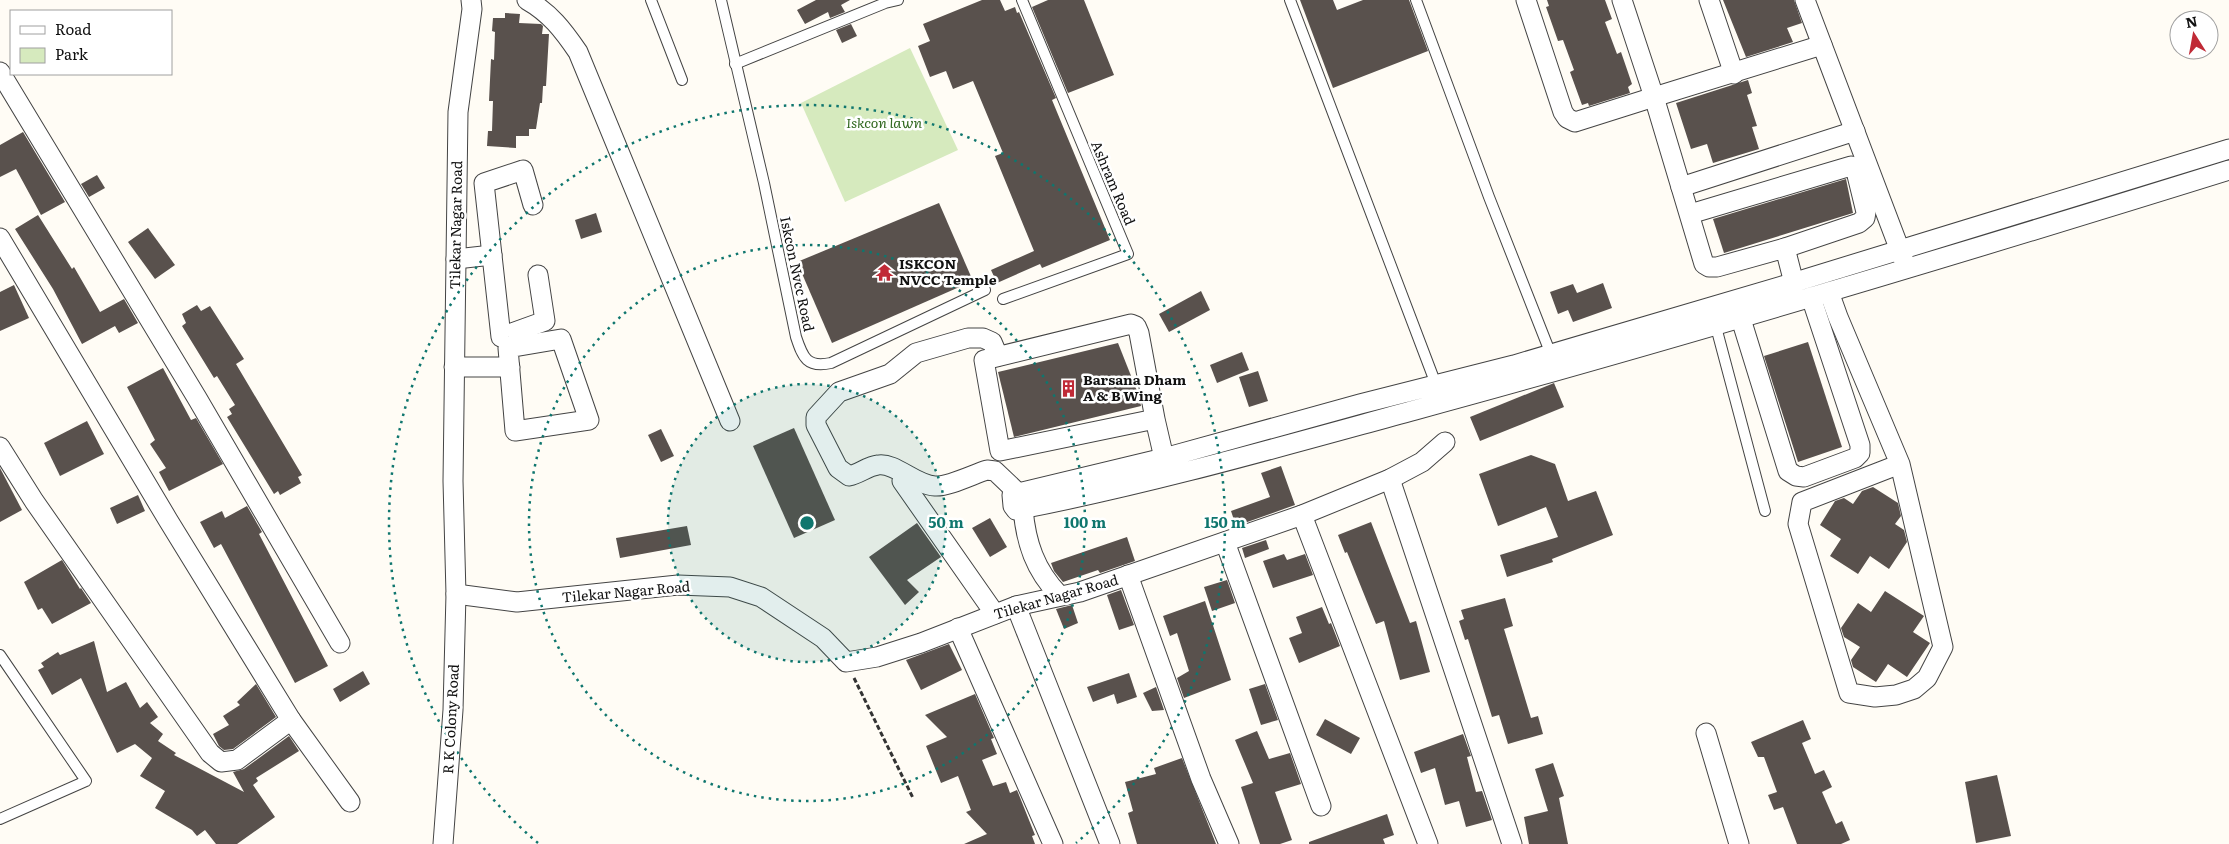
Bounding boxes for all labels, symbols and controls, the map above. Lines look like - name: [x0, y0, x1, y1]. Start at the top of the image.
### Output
- legend: [10, 10, 172, 75]
- north arrow: [2169, 10, 2219, 60]
- text: N: [2184, 10, 2199, 32]
- text: Road: [55, 17, 91, 40]
- text: Park: [55, 42, 89, 65]
- park label: Iskcon lawn: [846, 112, 923, 132]
- street label: Ashram Road: [1087, 137, 1141, 228]
- street label: Tilekar Nagar Road: [444, 160, 466, 290]
- street label: Iskcon Nvcc Road: [776, 214, 820, 334]
- place label: ISKCON NVCC Temple: [899, 253, 997, 289]
- temple icon: ISKCON NVCC Temple: [875, 262, 895, 282]
- place label: Barsana Dham A & B Wing: [1083, 369, 1186, 405]
- building icon: Barsana Dham A & B Wing: [1059, 378, 1079, 398]
- text: 50 m: [928, 510, 964, 533]
- text: 100 m: [1064, 510, 1106, 533]
- text: 150 m: [1204, 510, 1246, 533]
- centre of rings: [798, 514, 816, 532]
- street label: Tilekar Nagar Road: [991, 569, 1121, 623]
- street label: Tilekar Nagar Road: [561, 575, 691, 607]
- street label: R K Colony Road: [437, 663, 463, 774]

